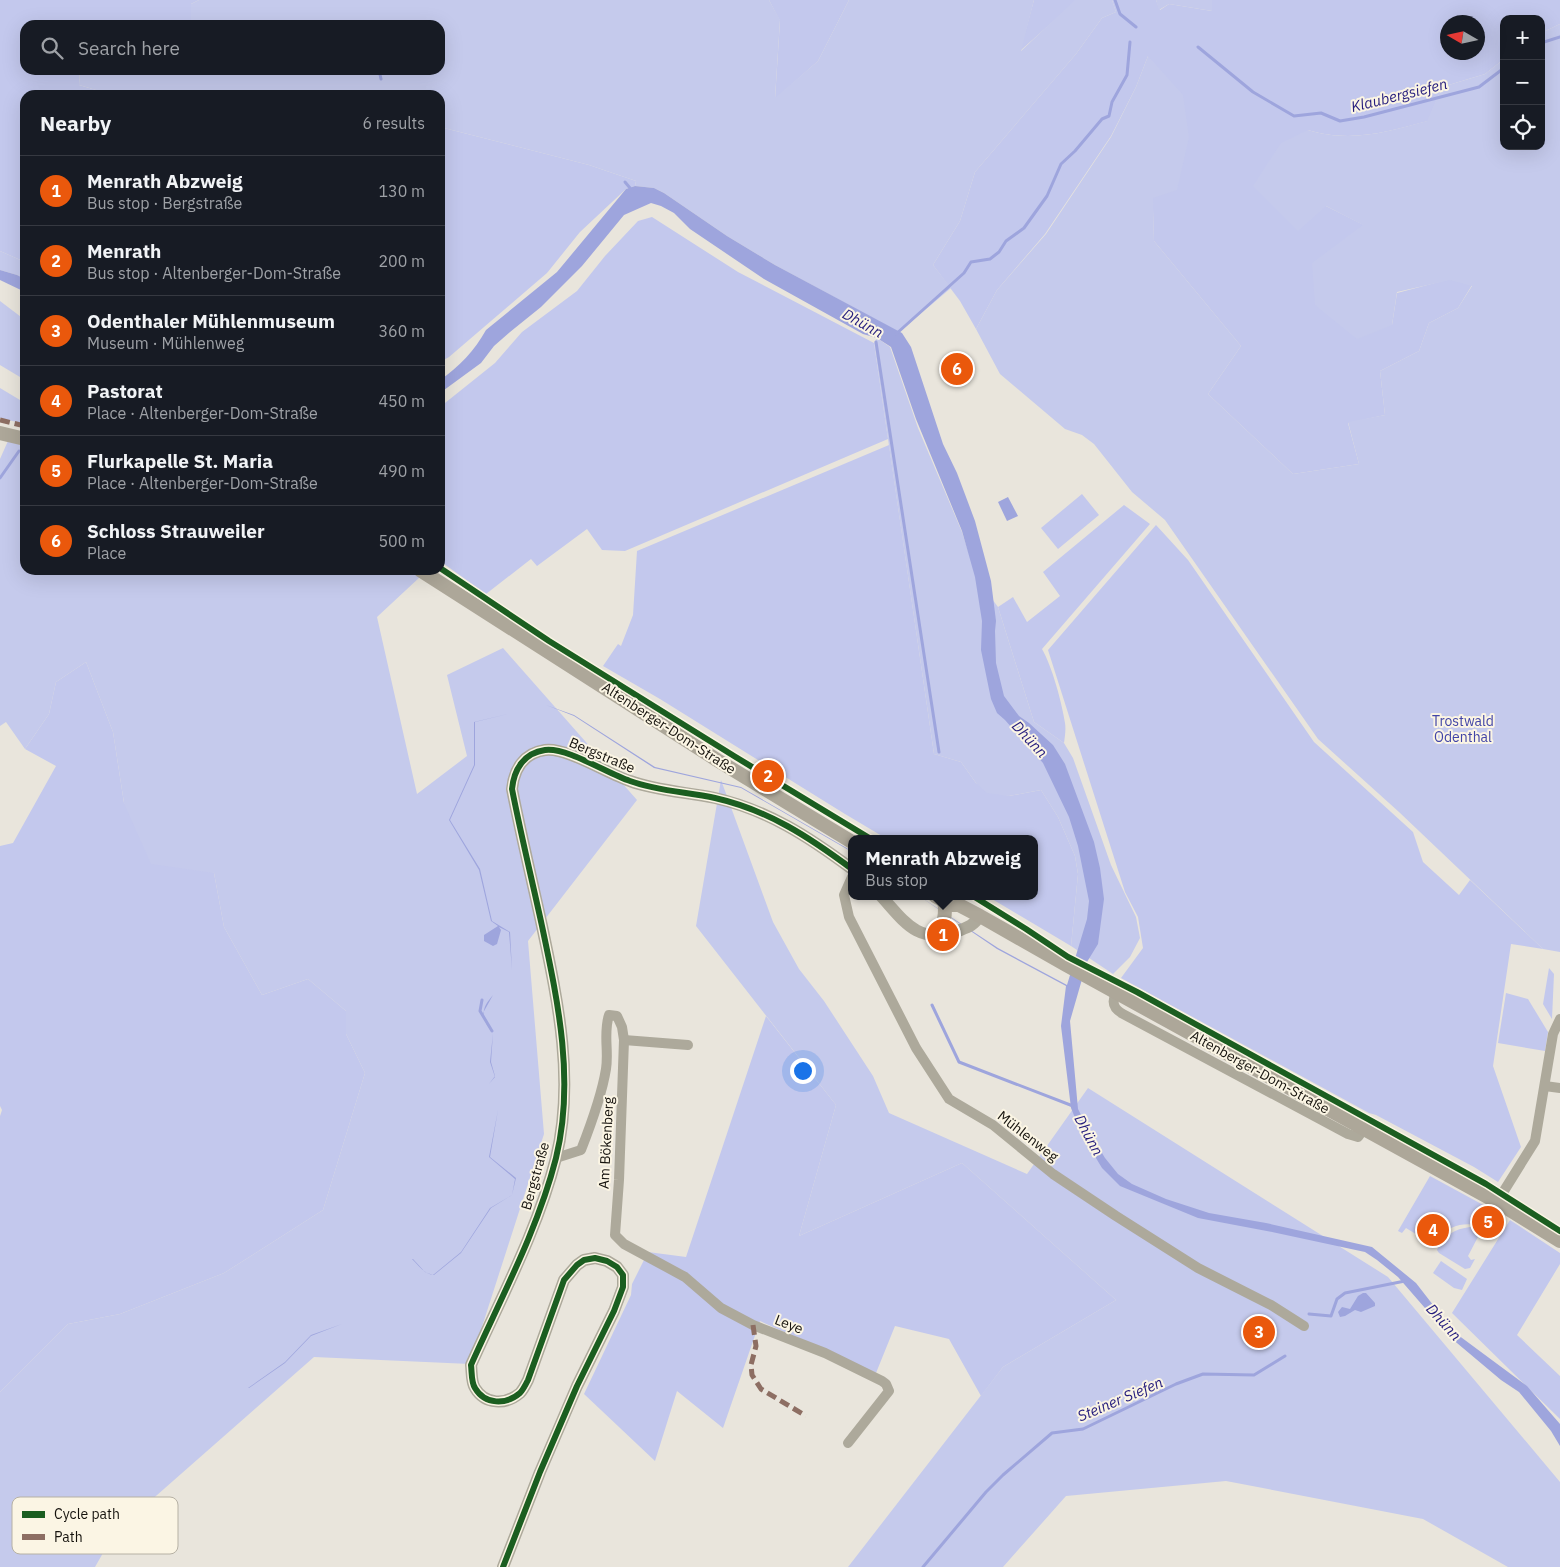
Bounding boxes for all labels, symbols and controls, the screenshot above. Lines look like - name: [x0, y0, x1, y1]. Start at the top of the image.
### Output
- north arrow: [1440, 15, 1485, 60]
- map controls: [1500, 15, 1545, 150]
- button: +: [1500, 15, 1545, 60]
- search box: [20, 20, 445, 75]
- icon: search: [38, 34, 66, 62]
- text: Search here: [78, 36, 180, 60]
- button: −: [1500, 60, 1545, 105]
- water label: Klaubergsiefen: [1349, 74, 1449, 116]
- button: locate: [1500, 105, 1545, 150]
- text: Nearby: [40, 109, 111, 137]
- text: 6 results: [362, 113, 425, 133]
- text: Menrath Abzweig: [87, 169, 242, 193]
- text: 1: [51, 181, 61, 201]
- text: 130 m: [378, 181, 425, 201]
- text: Bus stop · Bergstraße: [87, 193, 242, 213]
- text: Menrath: [87, 239, 161, 263]
- text: 2: [51, 251, 61, 271]
- text: 200 m: [378, 251, 425, 271]
- text: Bus stop · Altenberger-Dom-Straße: [87, 263, 341, 283]
- water label: Dhünn: [839, 304, 887, 342]
- text: Odenthaler Mühlenmuseum: [87, 309, 335, 333]
- text: 3: [51, 321, 61, 341]
- text: 360 m: [378, 321, 425, 341]
- text: Museum · Mühlenweg: [87, 333, 244, 353]
- pin: 6: [941, 350, 973, 388]
- text: Pastorat: [87, 379, 163, 403]
- text: 4: [51, 391, 61, 411]
- text: 450 m: [378, 391, 425, 411]
- text: Place · Altenberger-Dom-Straße: [87, 403, 318, 423]
- text: Flurkapelle St. Maria: [87, 449, 273, 473]
- text: 5: [51, 461, 61, 481]
- text: 490 m: [378, 461, 425, 481]
- text: Place · Altenberger-Dom-Straße: [87, 473, 318, 493]
- text: Schloss Strauweiler: [87, 519, 265, 543]
- text: 6: [51, 531, 61, 551]
- text: 500 m: [378, 531, 425, 551]
- text: Place: [87, 543, 126, 563]
- street label: Altenberger-Dom-Straße: [599, 678, 740, 778]
- park label: Trostwald Odenthal: [1432, 712, 1494, 746]
- water label: Dhünn: [1008, 717, 1052, 761]
- street label: Bergstraße: [566, 733, 638, 777]
- pin: 2: [752, 757, 784, 795]
- popup: [848, 835, 1038, 900]
- text: Menrath Abzweig: [865, 846, 1021, 870]
- text: Bus stop: [865, 870, 928, 890]
- pin: 1: [927, 916, 959, 954]
- street label: Altenberger-Dom-Straße: [1187, 1026, 1333, 1118]
- your location: [790, 1058, 816, 1084]
- street label: Am Bökenberg: [595, 1096, 617, 1190]
- street label: Mühlenweg: [994, 1107, 1063, 1166]
- water label: Dhünn: [1070, 1111, 1108, 1159]
- street label: Bergstraße: [517, 1140, 553, 1212]
- pin: 5: [1472, 1203, 1504, 1241]
- pin: 4: [1417, 1211, 1449, 1249]
- water label: Dhünn: [1422, 1299, 1466, 1345]
- street label: Leye: [772, 1310, 806, 1338]
- pin: 3: [1243, 1313, 1275, 1351]
- water label: Steiner Siefen: [1074, 1372, 1166, 1426]
- legend: [12, 1497, 178, 1554]
- text: Cycle path: [54, 1505, 120, 1523]
- text: Path: [54, 1528, 83, 1546]

